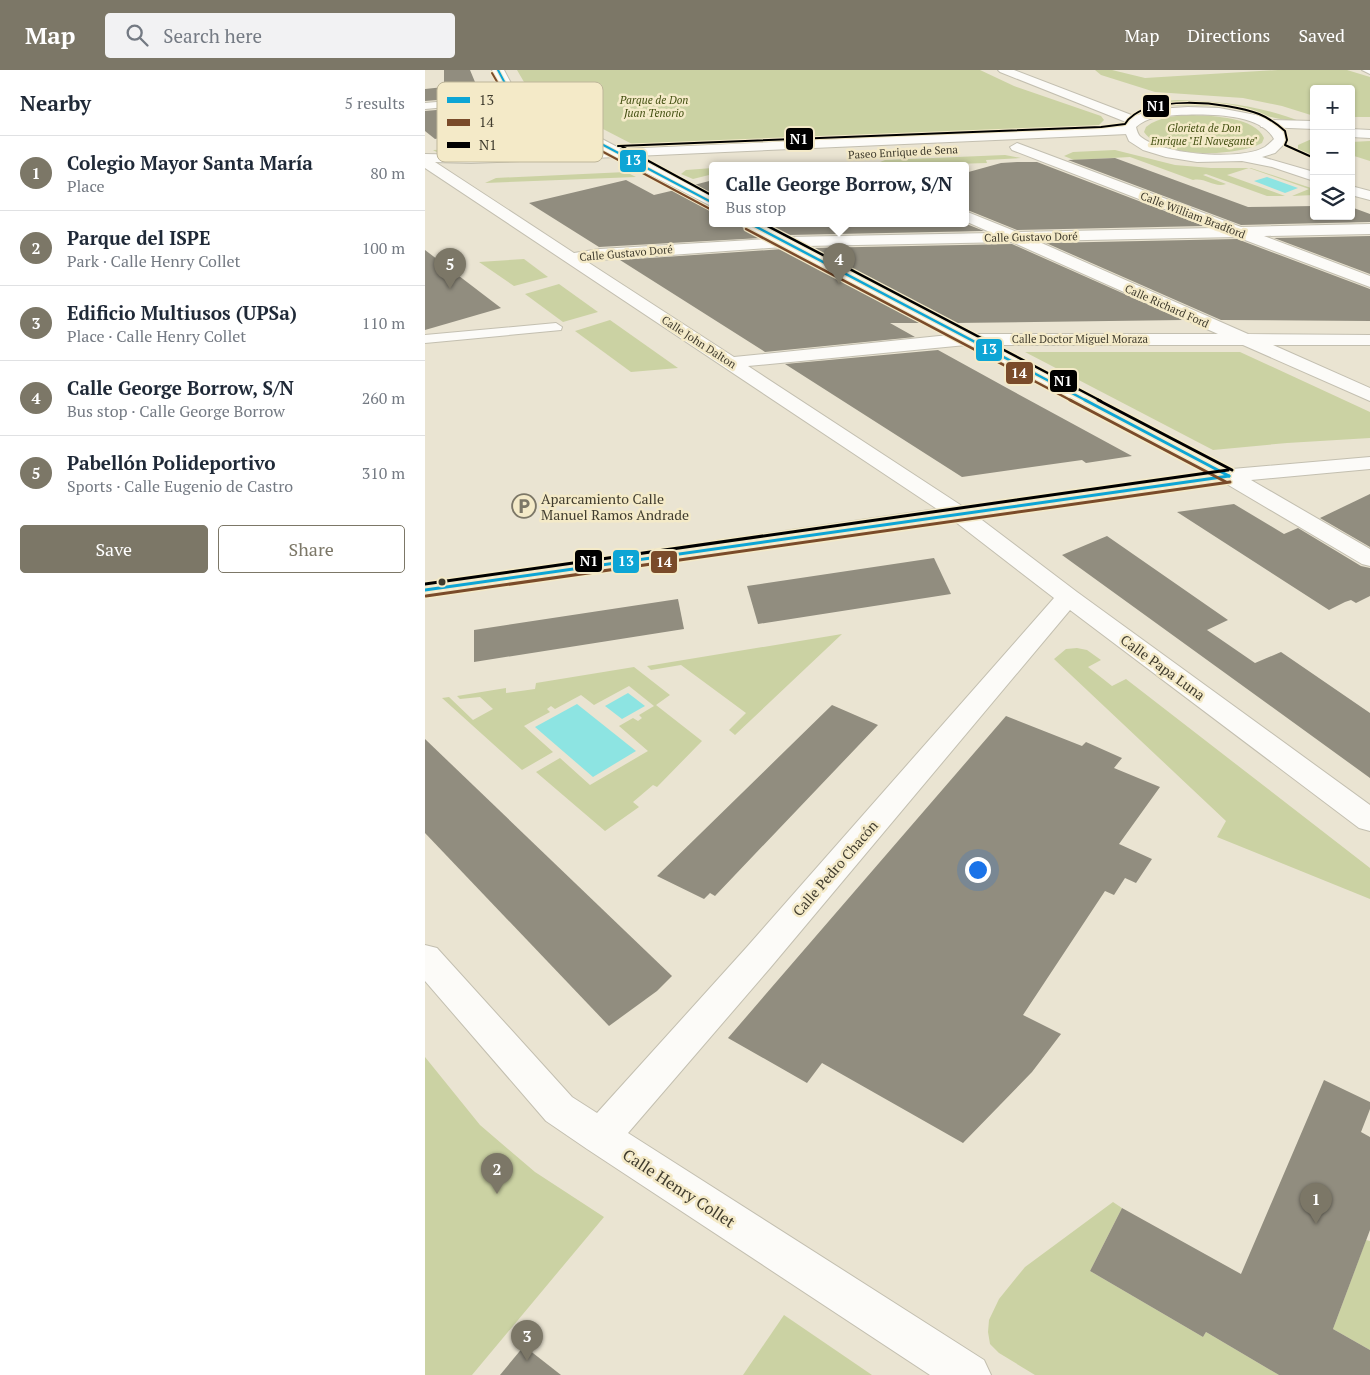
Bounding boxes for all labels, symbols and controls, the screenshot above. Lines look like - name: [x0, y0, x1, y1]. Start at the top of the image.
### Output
- search box: [105, 13, 455, 58]
- text: Map: [25, 19, 75, 51]
- icon: search: [123, 21, 151, 49]
- text: Search here: [163, 23, 262, 48]
- text: Map: [1124, 23, 1159, 47]
- text: Directions: [1187, 23, 1270, 47]
- text: Saved: [1298, 23, 1345, 47]
- legend: [437, 82, 603, 162]
- map controls: [1310, 85, 1355, 220]
- button: +: [1310, 85, 1355, 130]
- text: Nearby: [20, 89, 91, 117]
- text: 13: [479, 90, 494, 109]
- text: 5 results: [345, 92, 405, 114]
- park label: Parque de Don Juan Tenorio: [619, 93, 688, 120]
- line badge: N1: [1142, 94, 1170, 118]
- text: N1: [1147, 96, 1165, 115]
- text: 14: [479, 112, 494, 131]
- park label: Glorieta de Don Enrique "El Navegante": [1150, 121, 1258, 148]
- line badge: N1: [785, 127, 814, 151]
- text: N1: [790, 129, 808, 148]
- button: −: [1310, 130, 1355, 175]
- text: N1: [479, 135, 497, 154]
- street label: Paseo Enrique de Sena: [848, 142, 959, 162]
- line badge: 13: [619, 149, 647, 173]
- text: Colegio Mayor Santa María: [67, 150, 313, 175]
- text: 13: [625, 150, 641, 169]
- text: 1: [31, 162, 41, 184]
- text: 80 m: [370, 162, 405, 184]
- popup: [709, 162, 969, 227]
- text: Calle George Borrow, S/N: [726, 171, 953, 196]
- text: Place: [67, 175, 105, 197]
- button: layers: [1310, 175, 1355, 220]
- street label: Calle William Bradford: [1139, 189, 1247, 241]
- text: Bus stop: [726, 196, 786, 218]
- text: Parque del ISPE: [67, 225, 211, 250]
- street label: Calle Gustavo Doré: [984, 229, 1078, 245]
- text: 2: [31, 237, 41, 259]
- text: 100 m: [362, 237, 405, 259]
- street label: Calle Gustavo Doré: [579, 242, 674, 264]
- pin: 4: [823, 243, 855, 284]
- pin: 5: [434, 248, 466, 289]
- text: Park · Calle Henry Collet: [67, 250, 241, 272]
- street label: Calle Richard Ford: [1123, 281, 1211, 331]
- text: Edificio Multiusos (UPSa): [67, 300, 297, 325]
- text: 3: [31, 312, 41, 334]
- text: 110 m: [362, 312, 405, 334]
- street label: Calle John Dalton: [659, 313, 739, 372]
- text: Place · Calle Henry Collet: [67, 325, 246, 347]
- street label: Calle Doctor Miguel Moraza: [1012, 332, 1149, 346]
- line badge: 13: [975, 338, 1003, 362]
- text: 13: [981, 339, 997, 358]
- line badge: 14: [1005, 361, 1034, 385]
- text: 14: [1011, 363, 1027, 382]
- line badge: N1: [1049, 369, 1078, 393]
- text: N1: [1054, 371, 1072, 390]
- text: Calle George Borrow, S/N: [67, 375, 294, 400]
- text: 4: [31, 387, 41, 409]
- text: 260 m: [362, 387, 405, 409]
- text: Bus stop · Calle George Borrow: [67, 400, 285, 422]
- text: Pabellón Polideportivo: [67, 450, 276, 475]
- text: 5: [31, 462, 41, 484]
- text: 310 m: [362, 462, 405, 484]
- text: Sports · Calle Eugenio de Castro: [67, 475, 293, 497]
- place label: Aparcamiento Calle Manuel Ramos Andrade: [541, 489, 689, 524]
- parking icon: Aparcamiento Calle Manuel Ramos Andrade: [511, 493, 537, 519]
- button: Save: [20, 525, 208, 573]
- button: Share: [218, 525, 405, 573]
- line badge: N1: [574, 549, 603, 573]
- line badge: 13: [612, 549, 640, 574]
- line badge: 14: [650, 550, 678, 574]
- text: N1: [580, 551, 598, 570]
- text: 13: [618, 551, 634, 570]
- text: 14: [656, 552, 672, 571]
- unlabelled marker: [437, 577, 447, 587]
- street label: Calle Papa Luna: [1117, 630, 1209, 704]
- street label: Calle Pedro Chacón: [788, 816, 882, 920]
- your location: [965, 857, 991, 883]
- street label: Calle Henry Collet: [619, 1143, 740, 1233]
- pin: 2: [481, 1153, 513, 1194]
- pin: 1: [1300, 1183, 1332, 1224]
- pin: 3: [511, 1320, 543, 1361]

